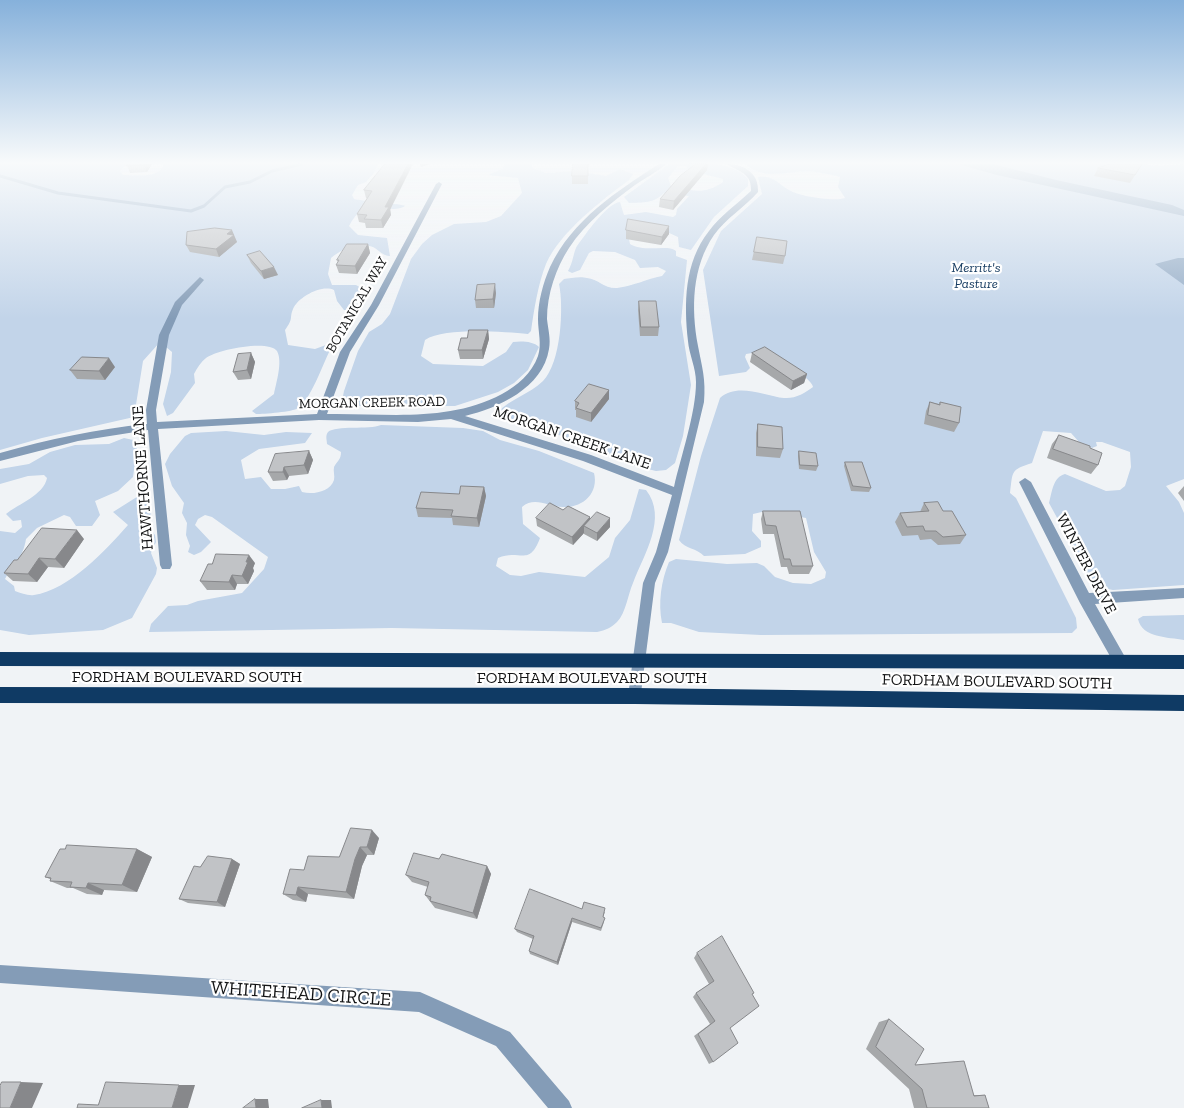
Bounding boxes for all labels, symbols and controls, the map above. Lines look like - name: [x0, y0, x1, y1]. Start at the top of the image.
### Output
- street label: BOTANICAL WAY: [323, 254, 391, 356]
- park label: Merritt's Pasture: [951, 260, 1001, 292]
- street label: MORGAN CREEK ROAD: [299, 393, 445, 413]
- street label: MORGAN CREEK LANE: [491, 402, 653, 474]
- street label: HAWTHORNE LANE: [128, 405, 158, 551]
- street label: WINTER DRIVE: [1052, 511, 1120, 617]
- street label: FORDHAM BOULEVARD SOUTH: [72, 667, 302, 687]
- street label: FORDHAM BOULEVARD SOUTH: [477, 668, 707, 688]
- street label: FORDHAM BOULEVARD SOUTH: [882, 670, 1112, 694]
- street label: WHITEHEAD CIRCLE: [210, 976, 392, 1012]

